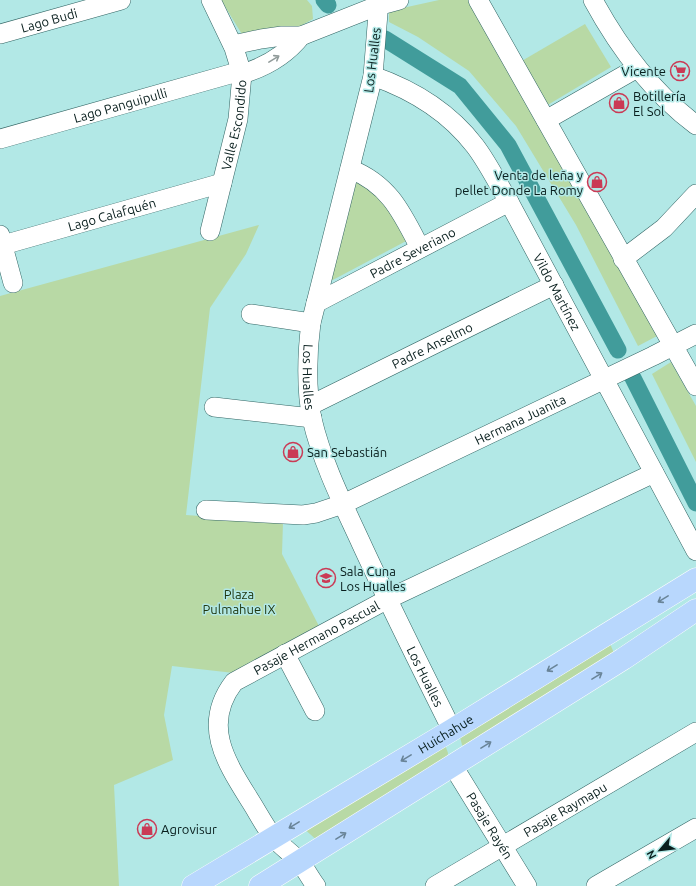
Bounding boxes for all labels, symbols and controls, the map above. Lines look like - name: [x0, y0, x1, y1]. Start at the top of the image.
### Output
- street label: Lago Budi: [19, 6, 79, 35]
- street label: Los Hualles: [361, 26, 383, 93]
- one-way arrow: [268, 55, 279, 63]
- supermarket icon: Vicente: [669, 60, 691, 82]
- place label: Vicente: [621, 64, 666, 78]
- street label: Valle Escondido: [219, 79, 248, 171]
- street label: Lago Panguipulli: [72, 85, 169, 125]
- place label: Botillería El Sol: [633, 89, 686, 118]
- shop icon: Botillería El Sol: [608, 92, 630, 114]
- place label: Venta de leña y pellet Donde La Romy: [455, 168, 583, 197]
- shop icon: Venta de leña y pellet Donde La Romy: [586, 171, 608, 193]
- street label: Lago Calafquén: [66, 195, 157, 233]
- street label: Padre Severiano: [368, 224, 458, 281]
- street label: Vildo Martínez: [531, 251, 583, 333]
- street label: Padre Anselmo: [389, 319, 475, 371]
- street label: Los Hualles: [301, 344, 317, 411]
- street label: Hermana Juanita: [472, 392, 568, 447]
- shop icon: San Sebastián: [282, 441, 304, 463]
- place label: San Sebastián: [307, 445, 387, 459]
- place label: Sala Cuna Los Hualles: [340, 564, 406, 593]
- school or university icon: Sala Cuna Los Hualles: [315, 567, 337, 589]
- park label: Plaza Pulmahue IX: [203, 587, 275, 616]
- one-way arrow: [657, 596, 669, 604]
- street label: Pasaje Hermano Pascual: [251, 598, 382, 677]
- street label: Los Hualles: [404, 644, 446, 709]
- one-way arrow: [546, 664, 558, 672]
- one-way arrow: [591, 672, 602, 680]
- street label: Huichahue: [416, 712, 476, 756]
- one-way arrow: [481, 741, 492, 749]
- one-way arrow: [400, 755, 412, 763]
- street label: Pasaje Raymapu: [521, 779, 609, 839]
- street label: Pasaje Rayén: [464, 790, 516, 861]
- shop icon: Agrovisur: [136, 818, 158, 840]
- place label: Agrovisur: [161, 822, 217, 836]
- one-way arrow: [288, 822, 300, 830]
- north arrow: [640, 830, 680, 870]
- one-way arrow: [335, 832, 347, 840]
- text: N: [644, 848, 658, 861]

